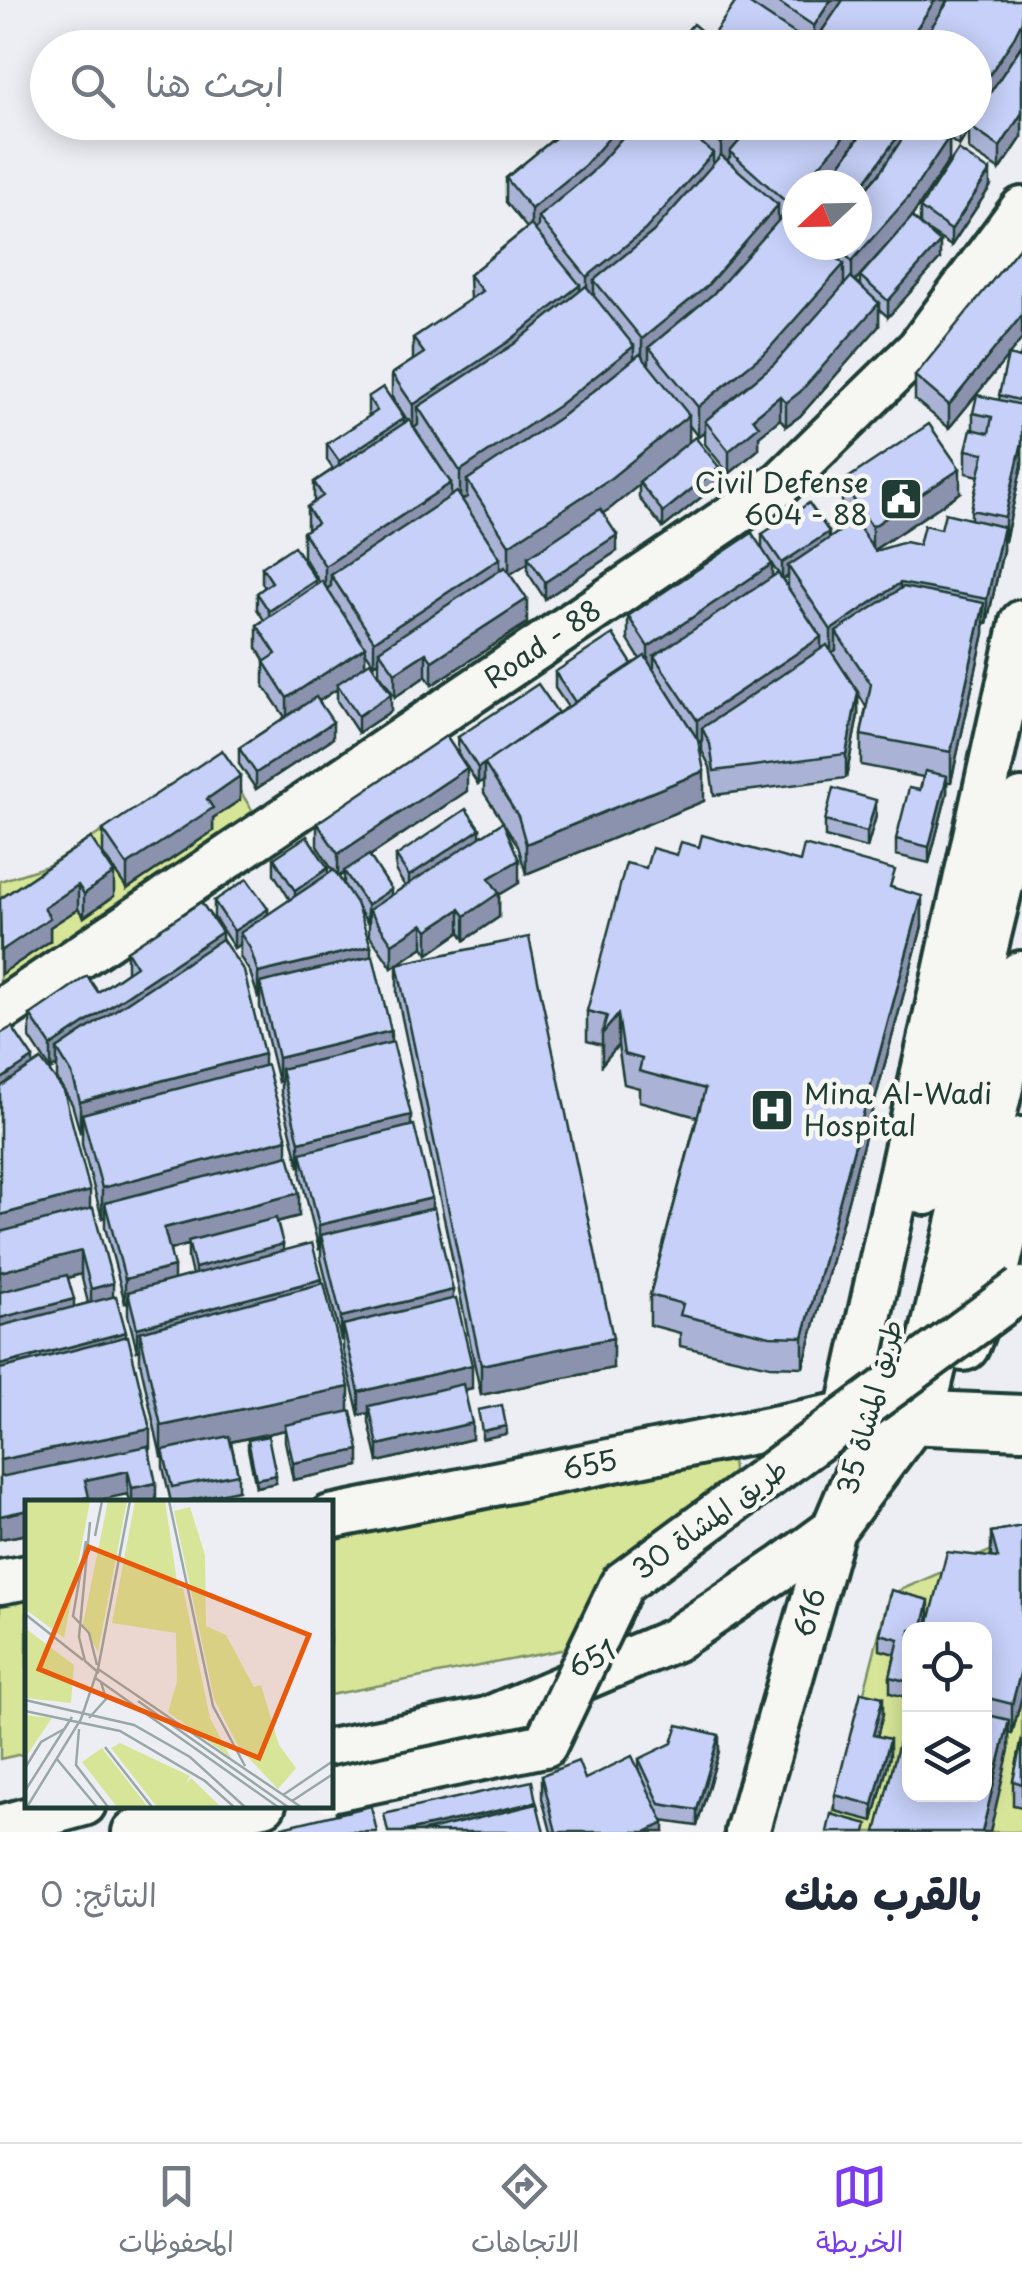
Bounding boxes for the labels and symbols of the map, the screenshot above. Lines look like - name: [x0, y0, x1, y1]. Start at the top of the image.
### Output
- north arrow: [782, 170, 872, 260]
- place label: Civil Defense 604 - 88: [695, 460, 868, 535]
- public building icon: Civil Defense 604 - 88: [878, 476, 924, 522]
- street label: Road - 88: [474, 588, 609, 698]
- place label: Mina Al-Wadi Hospital: [804, 1071, 992, 1146]
- hospital icon: Mina Al-Wadi Hospital: [749, 1087, 795, 1133]
- street label: طريق المشاة 35: [824, 1314, 913, 1499]
- street label: 655: [558, 1437, 621, 1490]
- street label: طريق المشاة 30: [622, 1447, 796, 1589]
- inset map: [25, 1500, 332, 1807]
- street label: 616: [781, 1583, 835, 1642]
- street label: 651: [560, 1627, 623, 1688]

